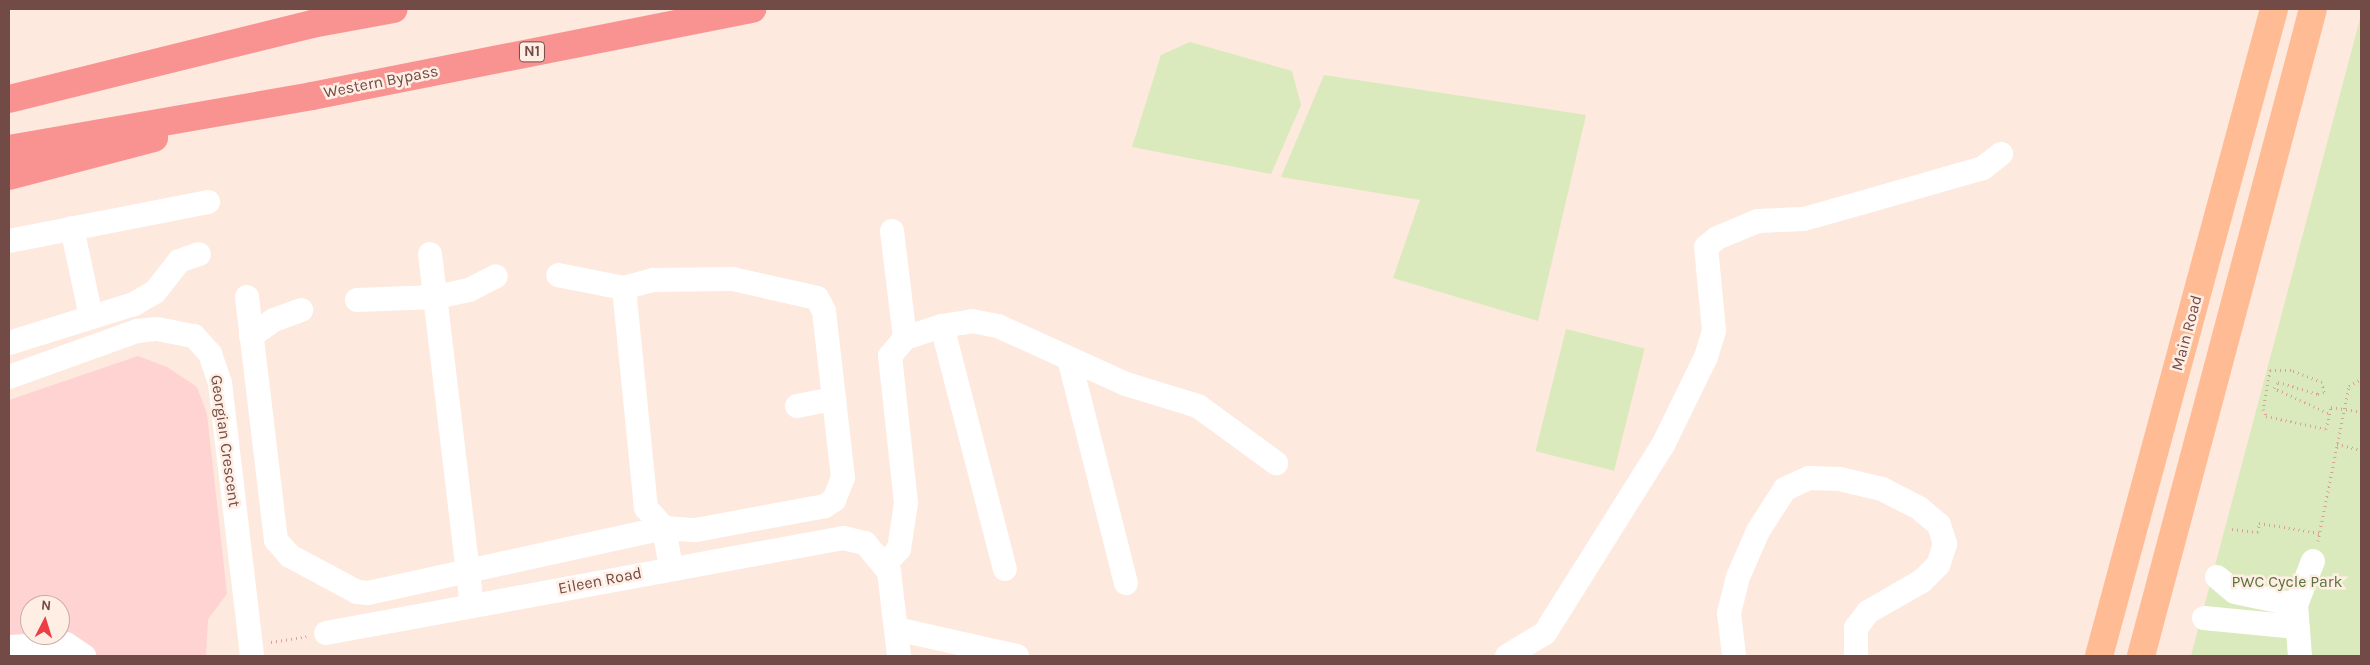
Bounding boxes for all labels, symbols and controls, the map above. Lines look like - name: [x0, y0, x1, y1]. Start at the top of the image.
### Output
- road number: N1: [518, 40, 546, 64]
- street label: Western Bypass: [322, 61, 440, 103]
- street label: Main Road: [2168, 293, 2206, 373]
- street label: Georgian Crescent: [206, 374, 244, 508]
- street label: Eileen Road: [556, 563, 644, 599]
- park label: PWC Cycle Park: [2231, 572, 2343, 592]
- north arrow: [20, 595, 70, 645]
- text: N: [41, 597, 52, 614]

